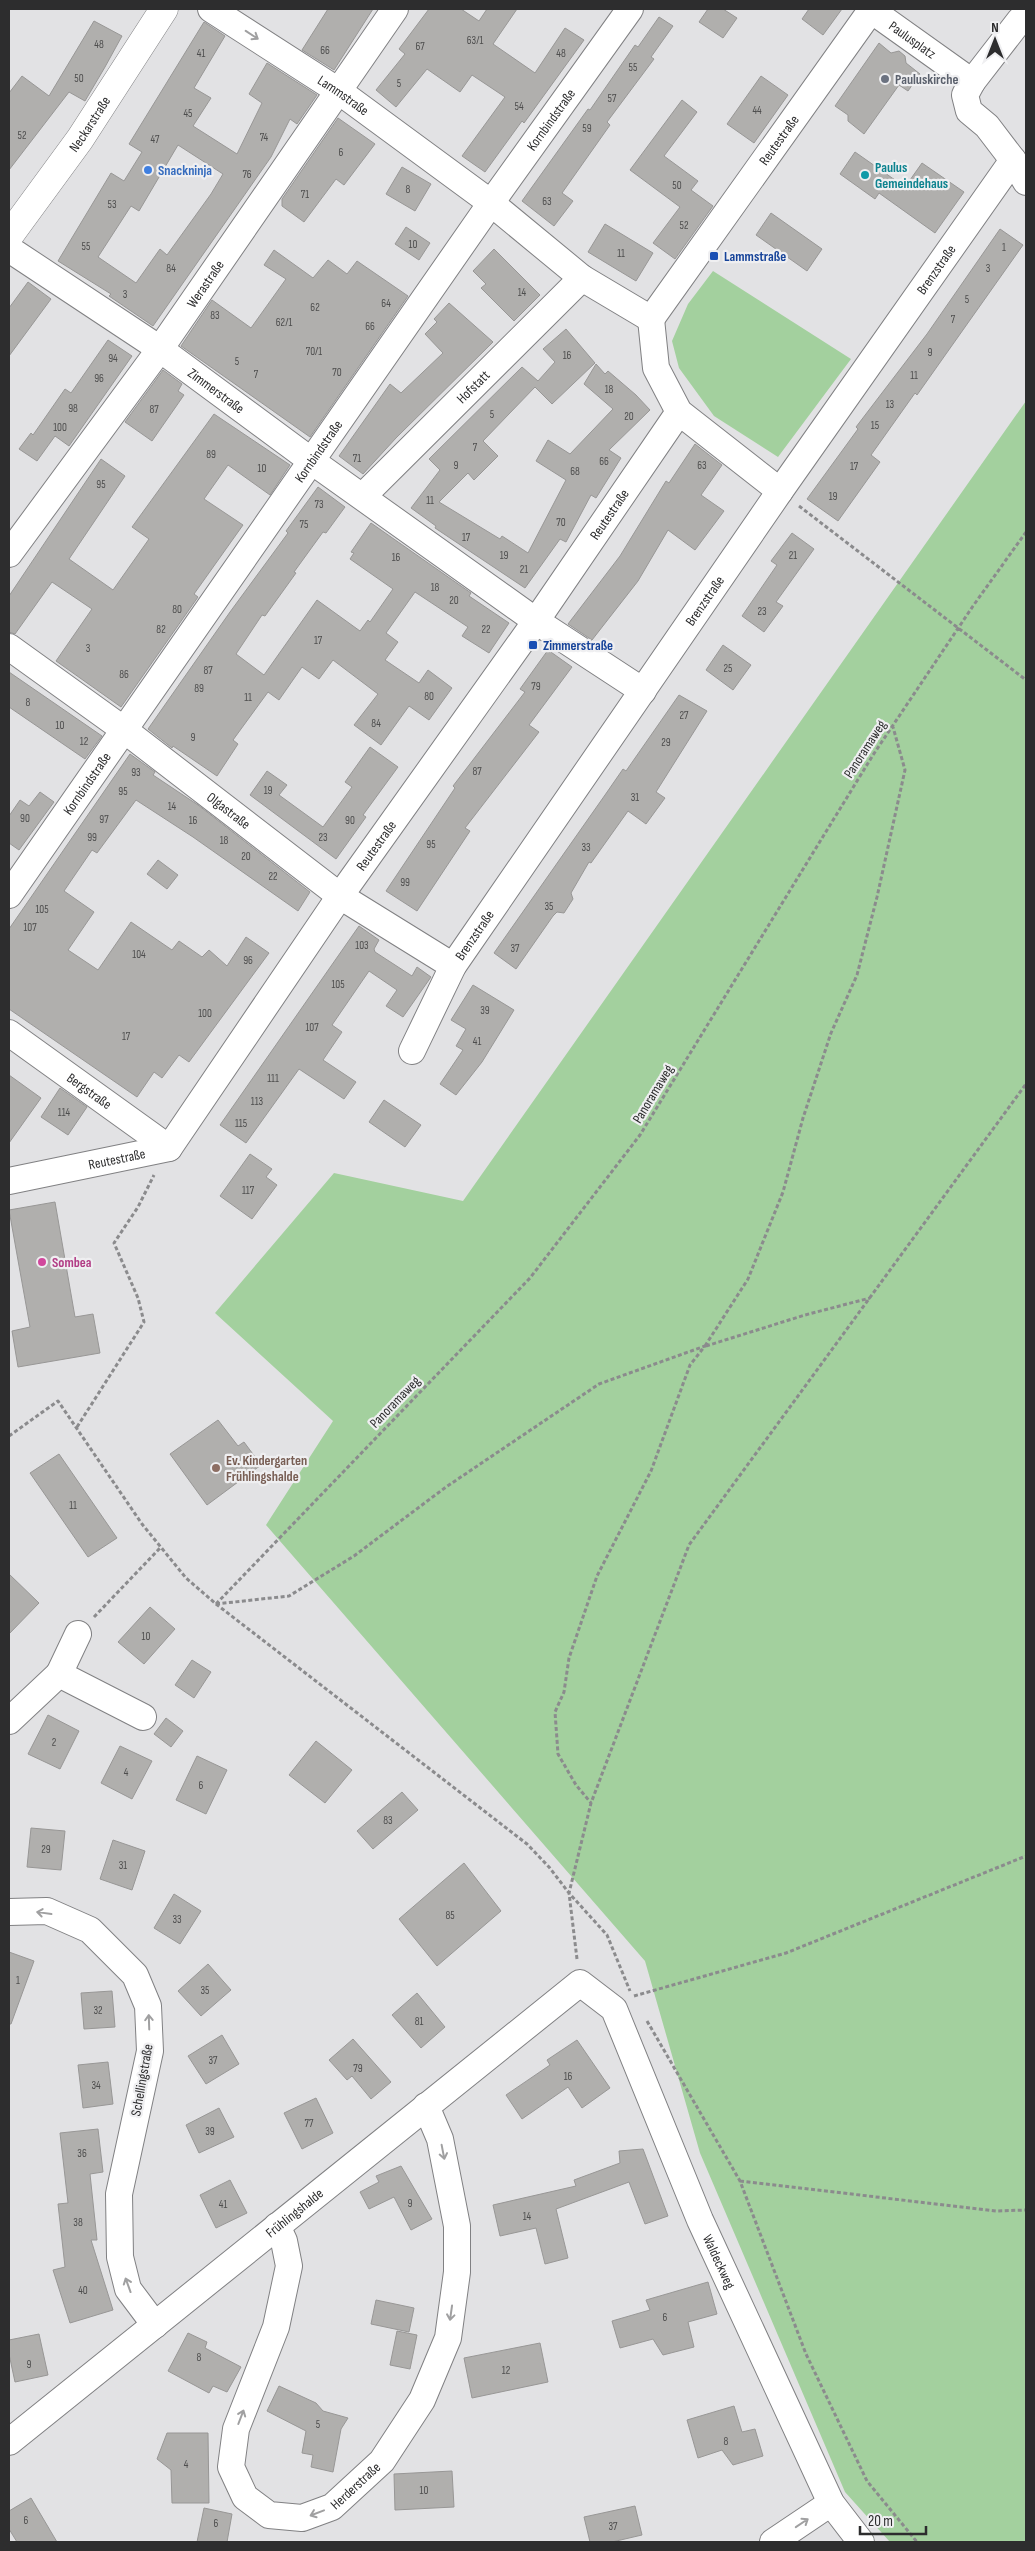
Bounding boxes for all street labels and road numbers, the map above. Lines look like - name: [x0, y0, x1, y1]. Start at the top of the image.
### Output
- street label: Paulusplatz: [886, 17, 939, 62]
- street label: Lammstraße: [315, 71, 372, 119]
- street label: Kornbindstraße: [523, 85, 579, 154]
- street label: Neckarstraße: [65, 93, 114, 155]
- street label: Reutestraße: [755, 111, 802, 168]
- street label: Brenzstraße: [913, 241, 959, 298]
- street label: Werastraße: [183, 257, 227, 311]
- street label: Zimmerstraße: [185, 364, 248, 417]
- street label: Hofstatt: [453, 366, 493, 407]
- street label: Kornbindstraße: [291, 417, 346, 486]
- street label: Reutestraße: [586, 486, 632, 543]
- street label: Brenzstraße: [681, 572, 728, 629]
- street label: Panoramaweg: [840, 717, 890, 781]
- street label: Kornbindstraße: [59, 749, 114, 818]
- street label: Olgastraße: [204, 788, 254, 833]
- street label: Reutestraße: [352, 817, 400, 874]
- street label: Brenzstraße: [451, 907, 497, 963]
- street label: Panoramaweg: [629, 1061, 677, 1126]
- street label: Bergstraße: [64, 1069, 115, 1113]
- street label: Reutestraße: [87, 1145, 147, 1173]
- street label: Panoramaweg: [366, 1372, 424, 1431]
- street label: Schellingstraße: [127, 2043, 157, 2117]
- street label: Frühlingshalde: [262, 2185, 326, 2241]
- street label: Waldeckweg: [699, 2231, 739, 2292]
- street label: Herderstraße: [327, 2458, 384, 2513]

